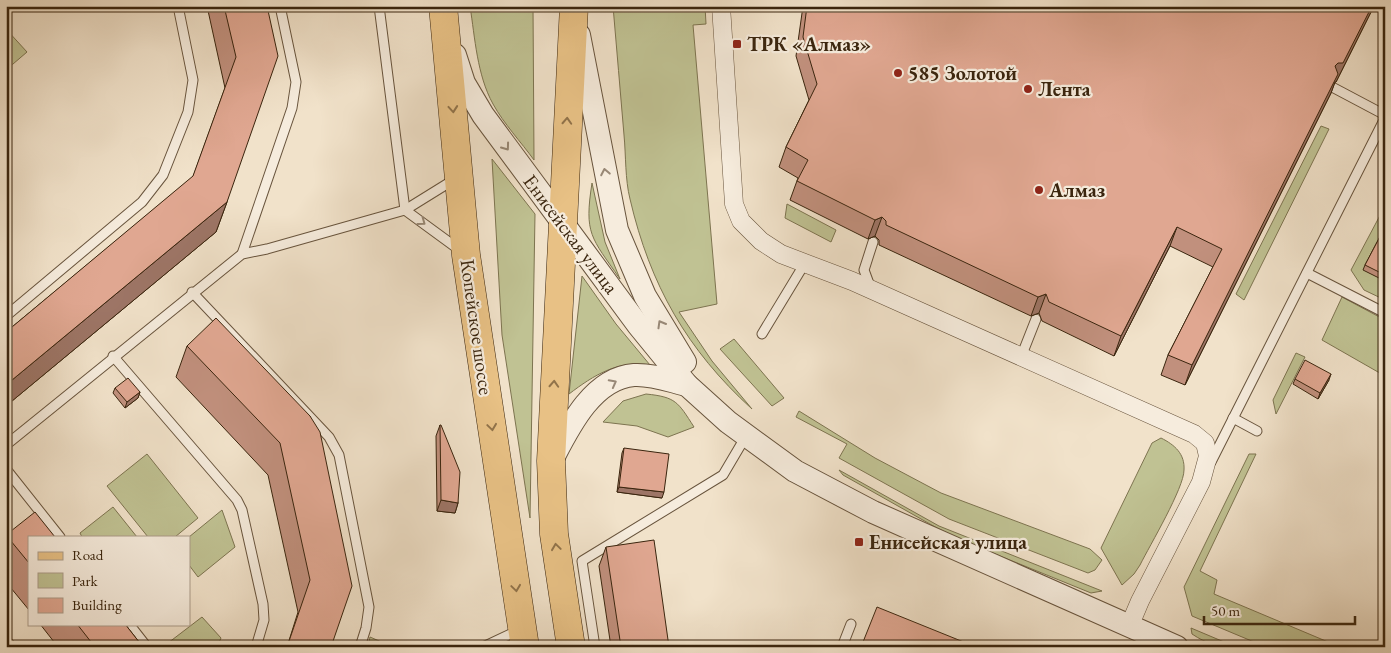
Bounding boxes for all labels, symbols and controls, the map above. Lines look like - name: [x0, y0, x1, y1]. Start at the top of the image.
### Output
- place label: ТРК «Алмаз»: [747, 31, 871, 57]
- marker: ТРК «Алмаз»: [731, 38, 743, 50]
- place label: 585 Золотой: [908, 60, 1017, 86]
- marker: 585 Золотой: [892, 67, 904, 79]
- place label: Лента: [1038, 76, 1091, 102]
- marker: Лента: [1022, 83, 1034, 95]
- one-way arrow: [447, 106, 458, 114]
- one-way arrow: [562, 117, 573, 125]
- one-way arrow: [500, 141, 509, 150]
- one-way arrow: [600, 168, 610, 177]
- street label: Енисейская улица: [518, 169, 624, 299]
- place label: Алмаз: [1048, 177, 1105, 203]
- marker: Алмаз: [1033, 184, 1045, 196]
- one-way arrow: [416, 216, 426, 225]
- street label: Копейское шоссе: [455, 257, 499, 397]
- one-way arrow: [657, 320, 667, 329]
- one-way arrow: [607, 379, 616, 389]
- one-way arrow: [549, 380, 560, 388]
- one-way arrow: [486, 423, 497, 431]
- place label: Енисейская улица: [869, 529, 1027, 555]
- legend: [28, 536, 190, 626]
- marker: Енисейская улица: [853, 536, 865, 548]
- one-way arrow: [551, 542, 562, 550]
- text: Road: [72, 545, 104, 564]
- text: Park: [72, 571, 99, 590]
- one-way arrow: [510, 584, 521, 592]
- scale bar: [1204, 593, 1355, 625]
- text: Building: [72, 595, 122, 614]
- text: 50 m: [1211, 601, 1240, 620]

